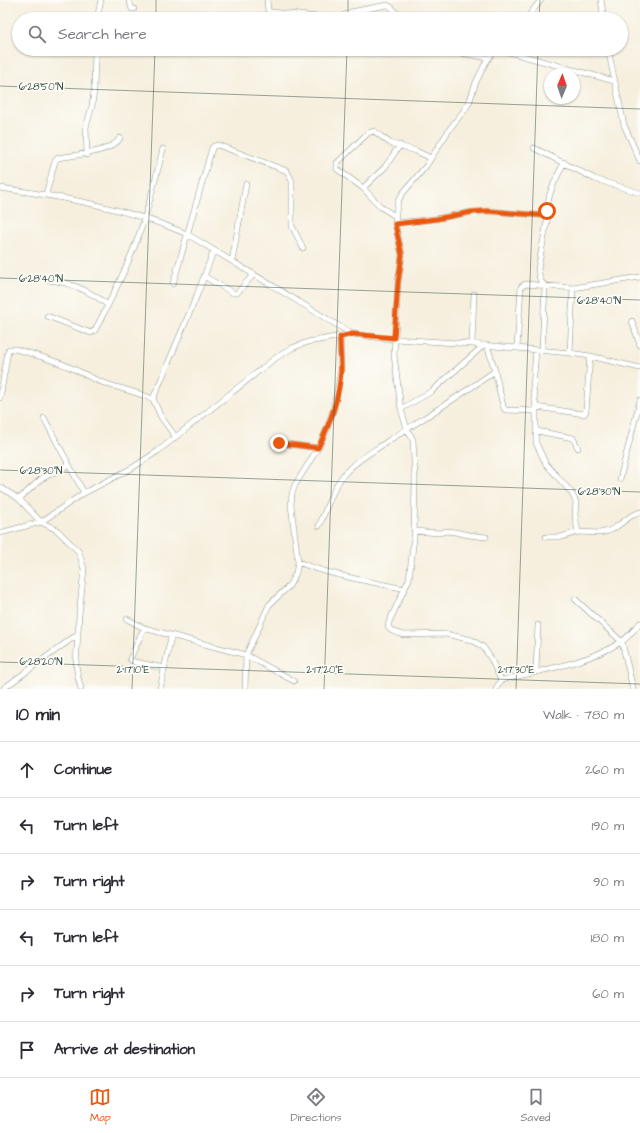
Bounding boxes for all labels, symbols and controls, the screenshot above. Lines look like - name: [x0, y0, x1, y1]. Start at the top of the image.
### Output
- search box: [12, 12, 628, 56]
- icon: search: [26, 23, 48, 45]
- text: Search here: [58, 24, 147, 45]
- north arrow: [544, 68, 580, 104]
- text: 6°28'50"N: [19, 80, 63, 94]
- route start: [538, 202, 556, 220]
- text: 6°28'40"N: [19, 272, 63, 286]
- text: 6°28'40"N: [577, 294, 621, 308]
- route end: [270, 434, 288, 452]
- text: 6°28'30"N: [20, 464, 62, 478]
- text: 6°28'30"N: [578, 485, 620, 499]
- text: 6°28'20"N: [20, 655, 62, 669]
- text: 2°17'10"E: [117, 663, 150, 677]
- text: 2°17'20"E: [306, 663, 344, 677]
- text: 2°17'30"E: [498, 663, 534, 677]
- text: 10 min: [16, 703, 60, 727]
- text: Walk · 780 m: [543, 706, 624, 724]
- icon: ahead: [16, 759, 38, 781]
- text: Continue: [54, 759, 112, 780]
- text: 260 m: [585, 761, 624, 779]
- icon: left: [16, 815, 38, 837]
- text: Turn left: [54, 815, 118, 836]
- text: 190 m: [591, 817, 624, 835]
- icon: right: [16, 871, 38, 893]
- text: Turn right: [54, 871, 125, 892]
- text: 90 m: [593, 873, 624, 891]
- icon: left: [16, 927, 38, 949]
- text: Turn left: [54, 927, 118, 948]
- text: 180 m: [590, 929, 624, 947]
- icon: right: [16, 983, 38, 1005]
- text: Turn right: [54, 983, 125, 1004]
- text: 60 m: [592, 985, 624, 1003]
- icon: arrive: [16, 1039, 38, 1061]
- text: Arrive at destination: [54, 1039, 195, 1060]
- tab: Map: [89, 1086, 111, 1125]
- tab: Directions: [290, 1086, 342, 1125]
- tab: Saved: [521, 1086, 551, 1125]

